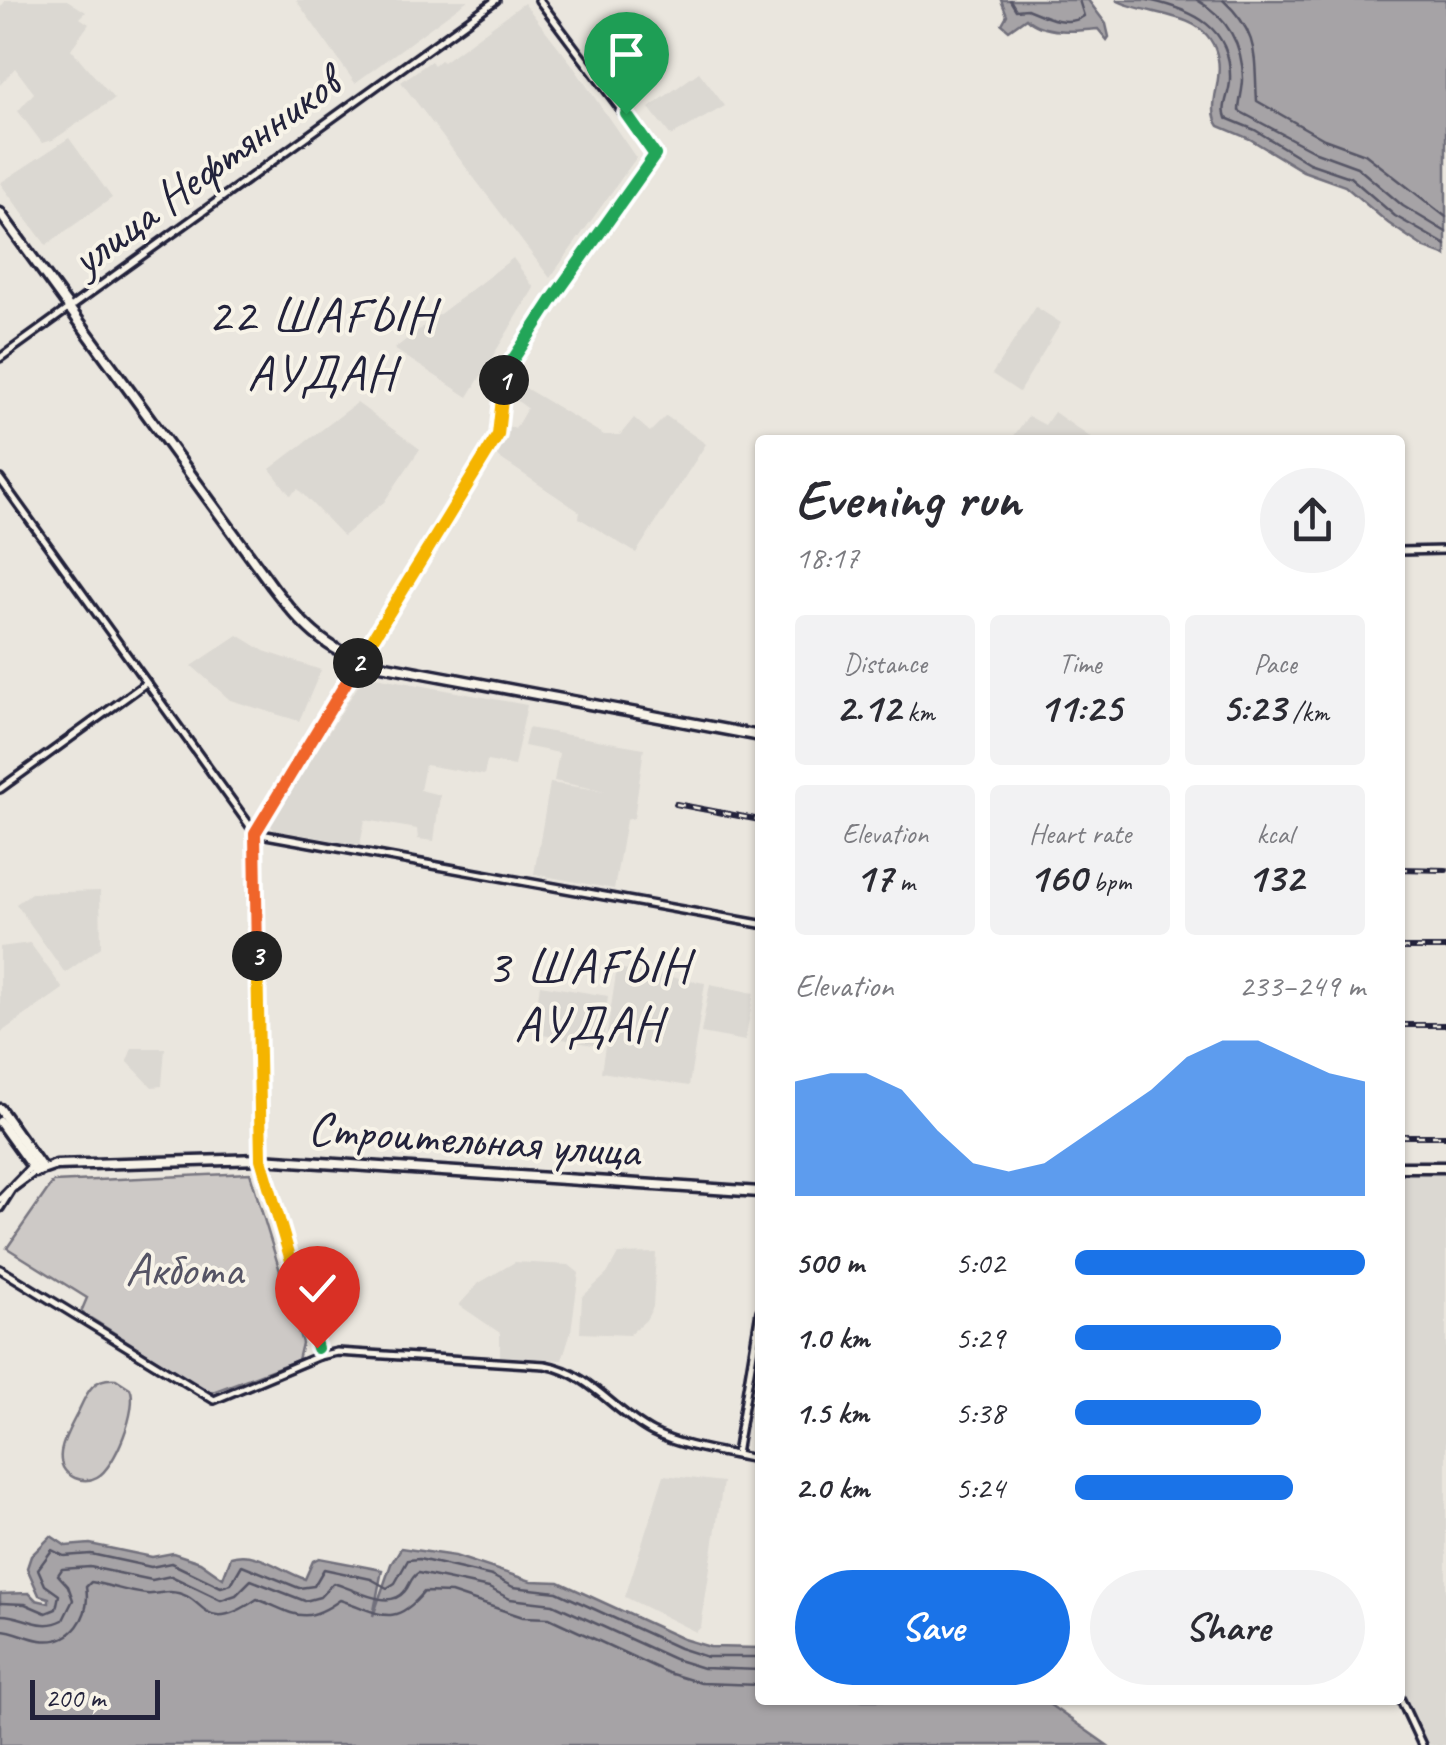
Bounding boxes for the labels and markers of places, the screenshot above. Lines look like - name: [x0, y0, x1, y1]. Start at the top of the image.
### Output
- pin: [584, 12, 669, 115]
- pin: 1: [479, 355, 529, 405]
- pin: 2: [333, 638, 383, 688]
- pin: 3: [232, 931, 282, 981]
- pin: [275, 1246, 360, 1349]

